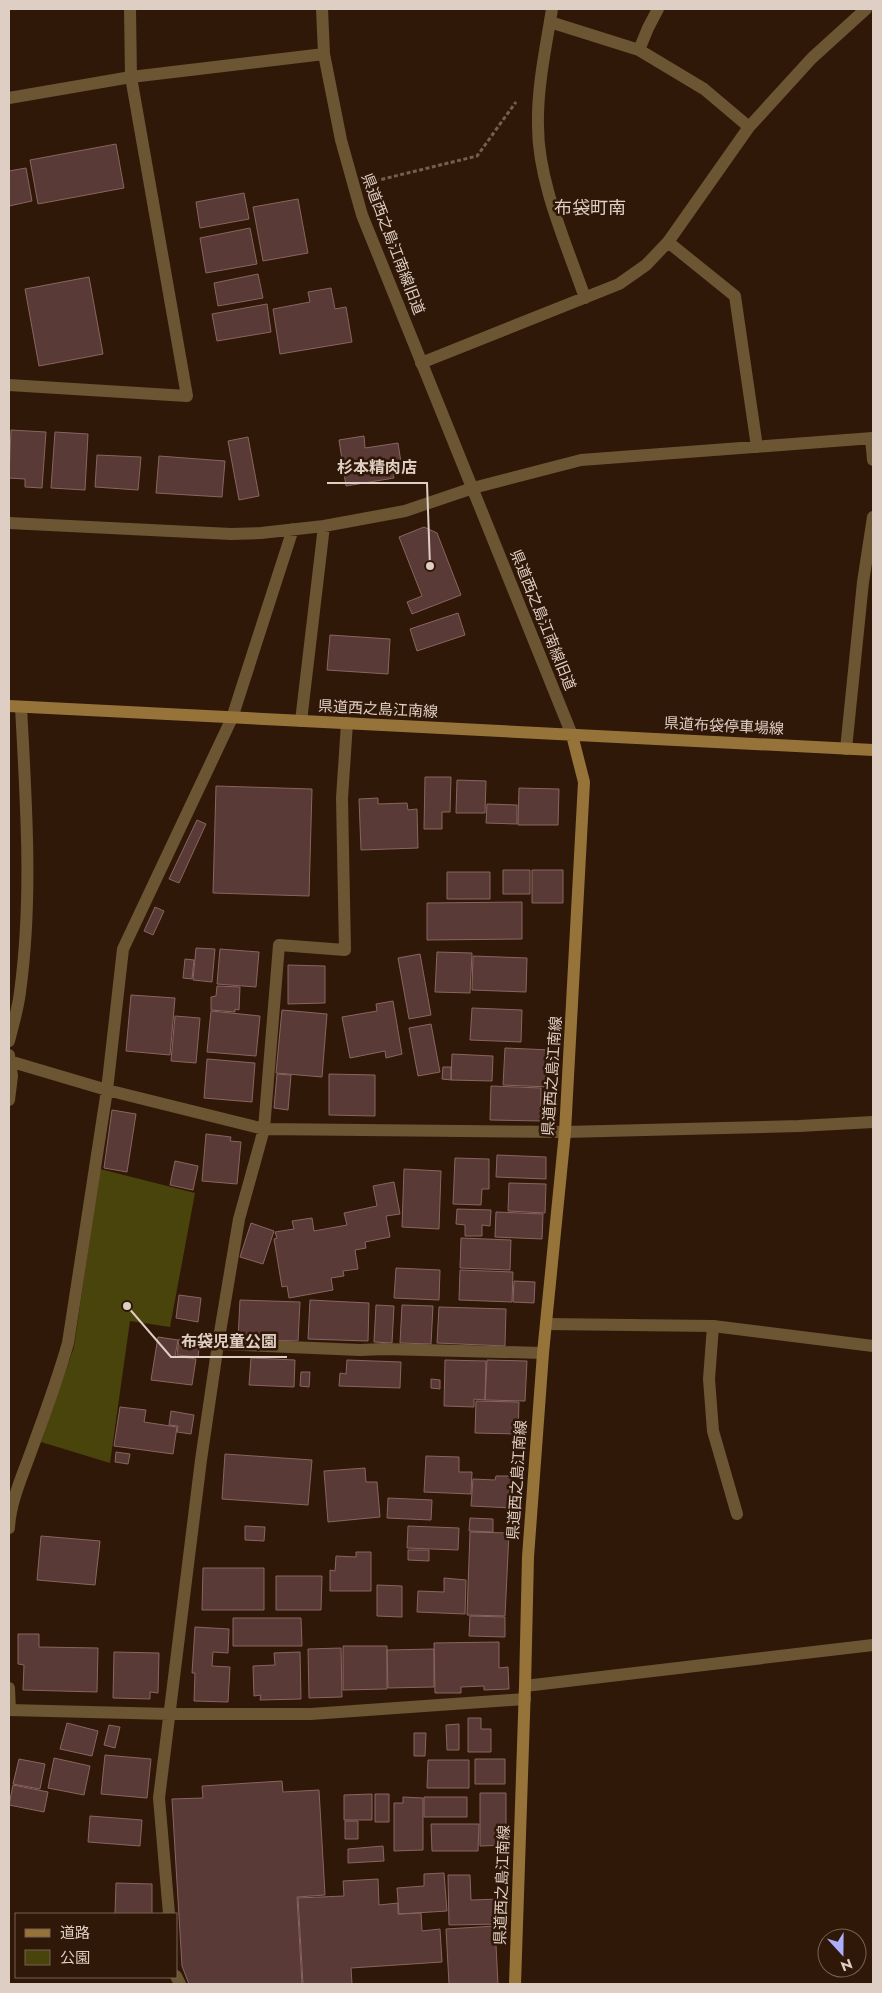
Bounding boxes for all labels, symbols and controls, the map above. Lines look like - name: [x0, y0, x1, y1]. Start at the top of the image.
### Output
- street label: 県道西之島江南線旧道: [356, 170, 430, 318]
- district label: 布袋町南: [554, 195, 626, 221]
- callout: 杉本精肉店: [327, 452, 427, 483]
- text: 杉本精肉店: [337, 456, 417, 479]
- street label: 県道西之島江南線旧道: [505, 546, 581, 694]
- street label: 県道西之島江南線: [317, 695, 439, 723]
- street label: 県道布袋停車場線: [663, 712, 785, 740]
- street label: 県道西之島江南線: [537, 1015, 567, 1137]
- callout: 布袋児童公園: [171, 1326, 287, 1357]
- text: 布袋児童公園: [181, 1330, 277, 1353]
- street label: 県道西之島江南線: [502, 1419, 532, 1541]
- street label: 県道西之島江南線: [489, 1825, 515, 1945]
- legend: [15, 1913, 178, 1978]
- text: 道路: [60, 1922, 90, 1944]
- north arrow: [817, 1928, 867, 1978]
- text: 公園: [60, 1947, 90, 1969]
- text: N: [838, 1954, 855, 1976]

